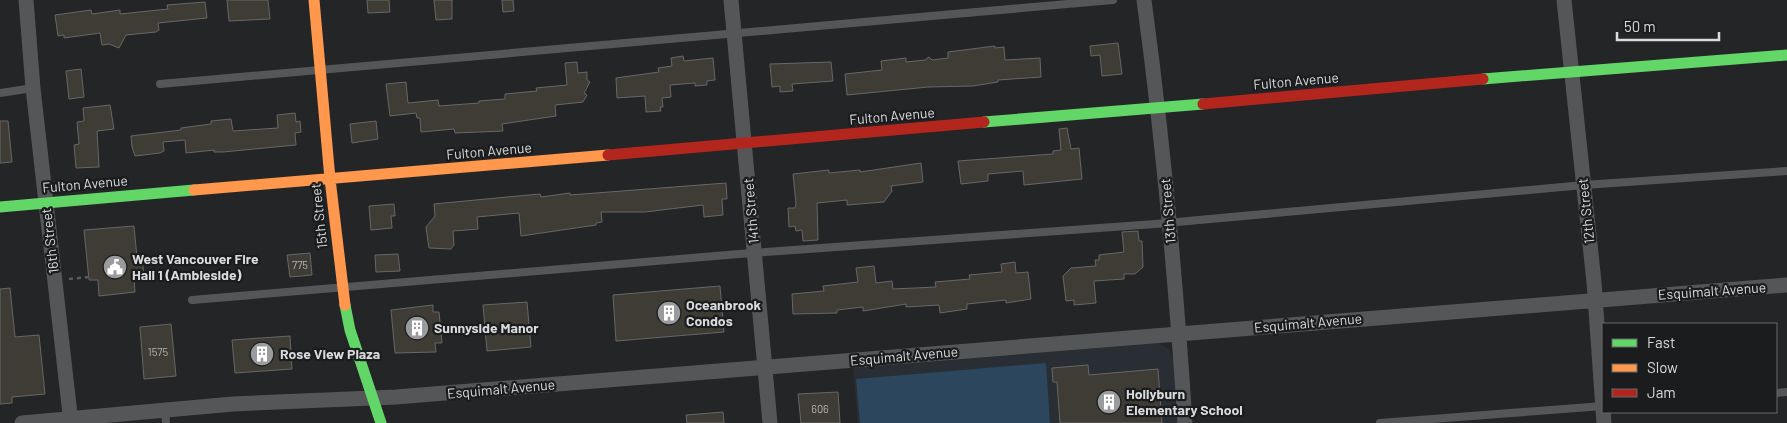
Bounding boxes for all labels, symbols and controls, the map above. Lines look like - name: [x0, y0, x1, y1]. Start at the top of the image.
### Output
- scale bar: [1617, 10, 1720, 42]
- text: 50 m: [1624, 17, 1656, 35]
- street label: Fulton Avenue: [1252, 68, 1339, 93]
- street label: Fulton Avenue: [848, 103, 935, 128]
- street label: Fulton Avenue: [445, 138, 532, 163]
- street label: Fulton Avenue: [41, 171, 128, 196]
- street label: 14th Street: [739, 177, 762, 245]
- street label: 12th Street: [1574, 177, 1597, 245]
- street label: 13th Street: [1156, 178, 1179, 245]
- street label: 15th Street: [307, 182, 330, 250]
- street label: 16th Street: [37, 207, 62, 275]
- place label: West Vancouver Fire Hall 1 (Ambleside): [132, 250, 259, 283]
- public building icon: West Vancouver Fire Hall 1 (Ambleside): [102, 254, 128, 280]
- house number: 775: [292, 258, 308, 271]
- street label: Esquimalt Avenue: [1657, 278, 1767, 303]
- place label: Oceanbrook Condos: [686, 296, 761, 329]
- building icon: Oceanbrook Condos: [656, 300, 682, 326]
- street label: Esquimalt Avenue: [1253, 309, 1363, 336]
- building icon: Sunnyside Manor: [404, 315, 430, 341]
- place label: Sunnyside Manor: [434, 319, 539, 336]
- legend: [1602, 323, 1777, 413]
- text: Fast: [1647, 333, 1675, 351]
- building icon: Rose View Plaza: [249, 341, 275, 367]
- street label: Esquimalt Avenue: [849, 342, 959, 369]
- house number: 1575: [148, 345, 169, 358]
- place label: Rose View Plaza: [280, 345, 380, 362]
- text: Slow: [1647, 358, 1678, 376]
- street label: Esquimalt Avenue: [446, 375, 556, 402]
- text: Jam: [1647, 383, 1676, 401]
- place label: Hollyburn Elementary School: [1126, 385, 1243, 418]
- building icon: Hollyburn Elementary School: [1096, 389, 1122, 415]
- house number: 606: [811, 402, 829, 415]

